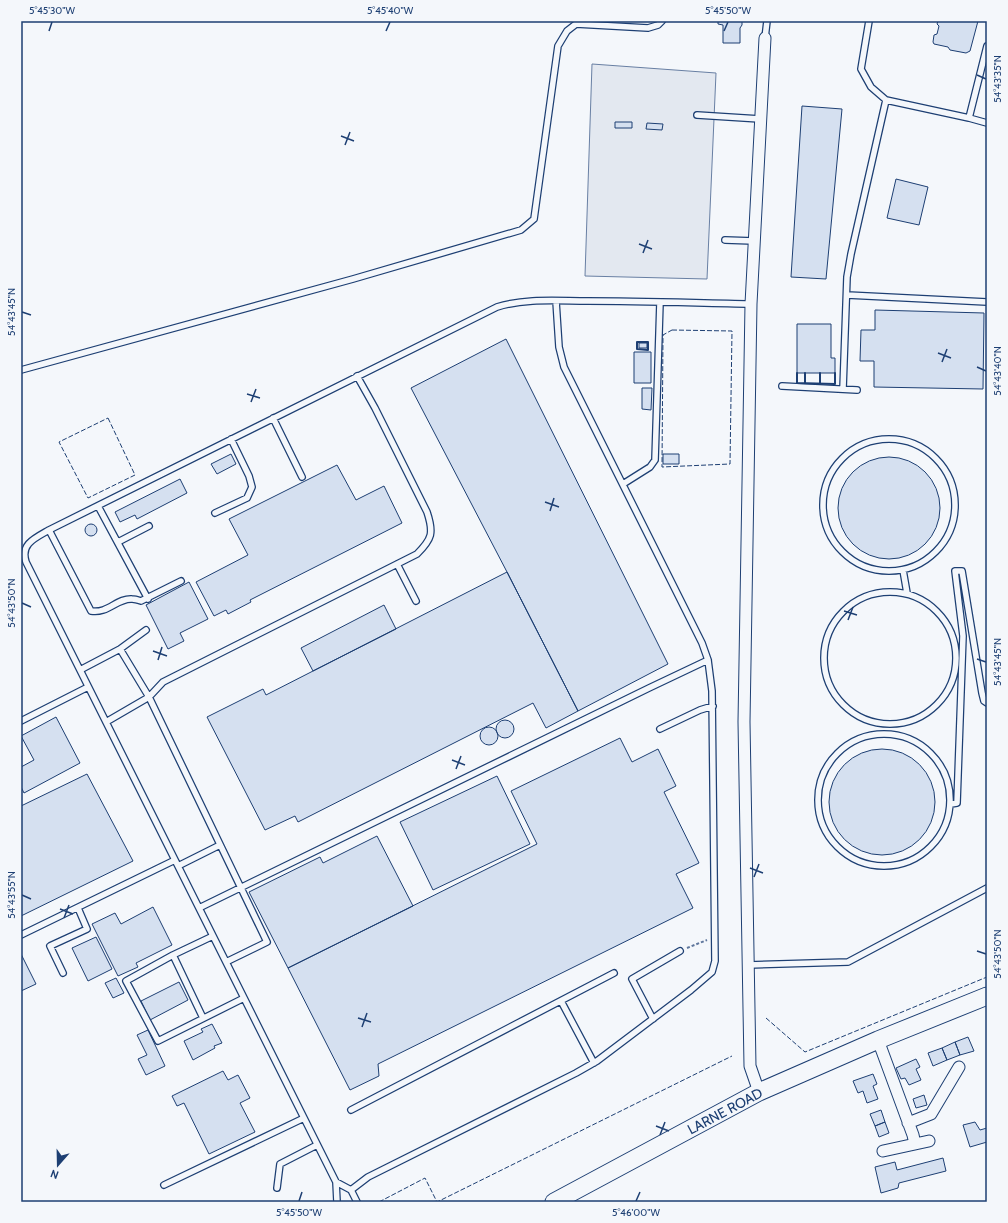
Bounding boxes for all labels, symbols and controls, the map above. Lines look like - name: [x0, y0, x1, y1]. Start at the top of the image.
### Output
- text: 5°45'30"W: [29, 4, 76, 17]
- text: 5°45'40"W: [367, 4, 414, 17]
- text: 5°45'50"W: [705, 4, 752, 17]
- text: 54°43'35"N: [991, 55, 1004, 103]
- text: 54°43'45"N: [5, 288, 18, 336]
- text: 54°43'40"N: [991, 346, 1004, 396]
- text: 54°43'50"N: [5, 578, 18, 628]
- text: 54°43'45"N: [991, 638, 1004, 686]
- text: 54°43'55"N: [5, 871, 18, 919]
- text: 54°43'50"N: [991, 929, 1004, 979]
- street label: LARNE ROAD: [684, 1084, 766, 1138]
- north arrow: [38, 1145, 78, 1185]
- text: N: [49, 1166, 61, 1182]
- text: 5°45'50"W: [276, 1206, 323, 1219]
- text: 5°46'00"W: [612, 1206, 660, 1219]

